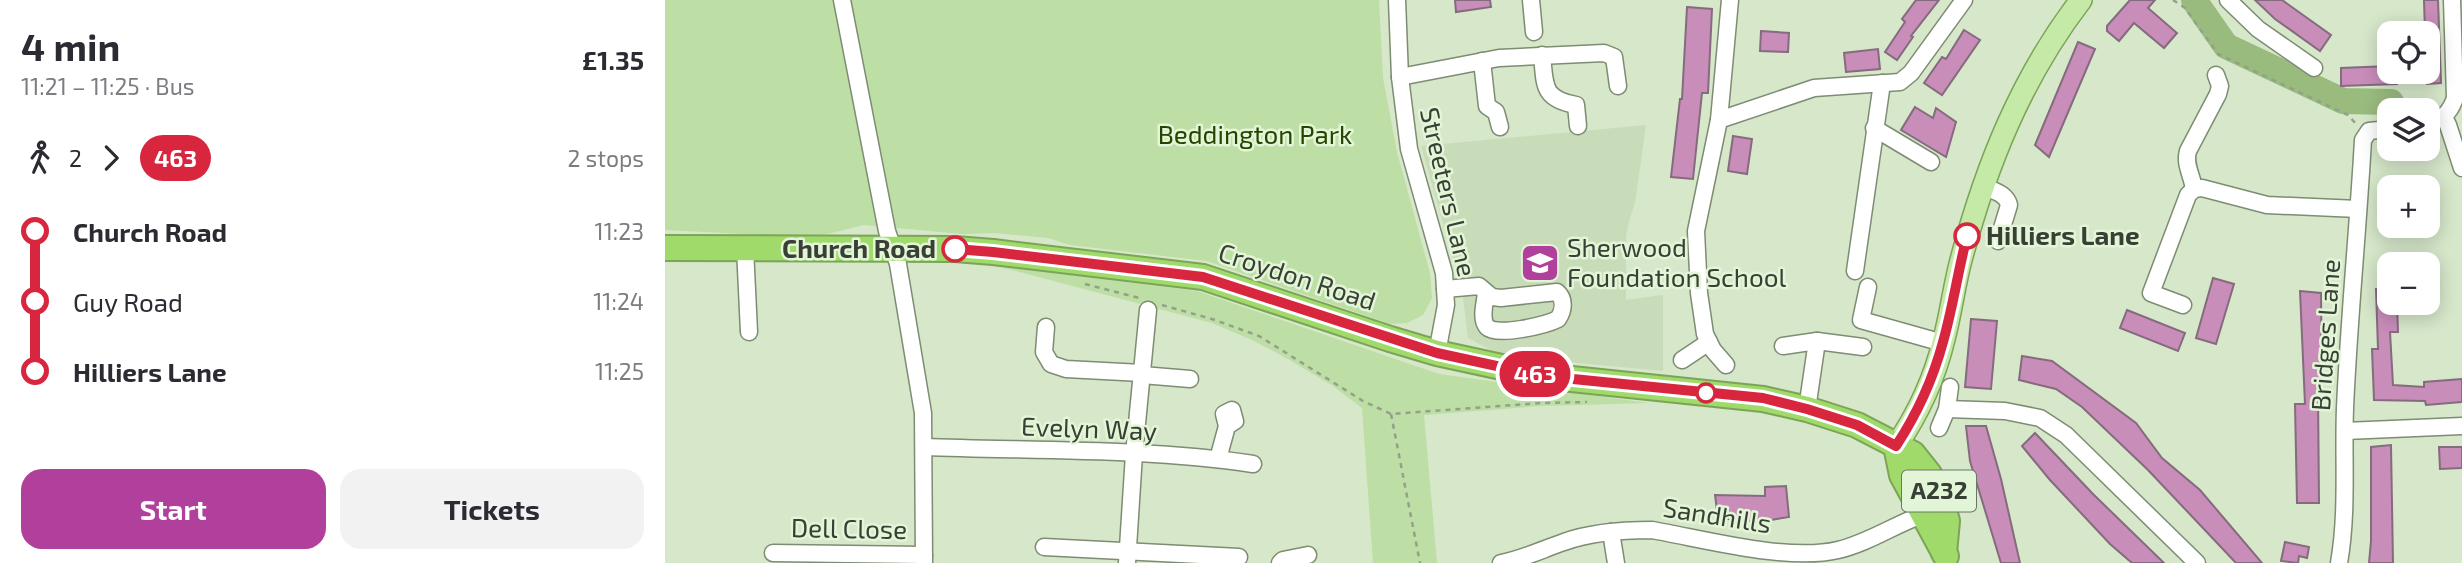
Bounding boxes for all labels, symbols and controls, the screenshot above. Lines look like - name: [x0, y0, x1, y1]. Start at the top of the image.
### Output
- map controls: [2377, 21, 2440, 315]
- button: locate: [2377, 21, 2440, 84]
- text: 4 min: [21, 23, 120, 69]
- text: £1.35: [582, 44, 644, 75]
- text: 11:21 – 11:25 · Bus: [21, 72, 194, 100]
- button: layers: [2377, 98, 2440, 161]
- street label: Streeters Lane: [1415, 104, 1484, 279]
- park label: Beddington Park: [1158, 118, 1352, 149]
- icon: walk: [21, 139, 59, 177]
- icon: forward: [92, 139, 130, 177]
- text: 463: [154, 143, 197, 172]
- text: 2: [69, 144, 82, 172]
- text: 2 stops: [567, 144, 644, 172]
- button: +: [2377, 175, 2440, 238]
- text: Church Road: [73, 216, 227, 247]
- text: 11:23: [595, 217, 644, 245]
- place label: Hilliers Lane: [1986, 219, 2140, 250]
- marker: Hilliers Lane: [1954, 223, 1980, 249]
- place label: Sherwood Foundation School: [1567, 231, 1786, 292]
- place label: Church Road: [782, 232, 936, 263]
- marker: Church Road: [942, 236, 968, 262]
- street label: Croydon Road: [1215, 236, 1380, 316]
- school or university icon: Sherwood Foundation School: [1519, 242, 1561, 284]
- button: −: [2377, 252, 2440, 315]
- street label: Bridges Lane: [2304, 258, 2345, 412]
- text: Guy Road: [73, 286, 183, 317]
- text: 11:24: [593, 287, 644, 315]
- line badge: 463: [1495, 351, 1575, 397]
- text: Hilliers Lane: [73, 356, 227, 387]
- text: 11:25: [595, 357, 644, 385]
- text: 463: [1513, 359, 1557, 388]
- unlabelled marker: [1696, 383, 1716, 403]
- street label: Evelyn Way: [1021, 410, 1158, 445]
- button: Start: [21, 469, 326, 549]
- button: Tickets: [340, 469, 644, 549]
- road number: A232: [1902, 470, 1976, 512]
- street label: Sandhills: [1661, 491, 1774, 538]
- street label: Dell Close: [791, 511, 907, 544]

